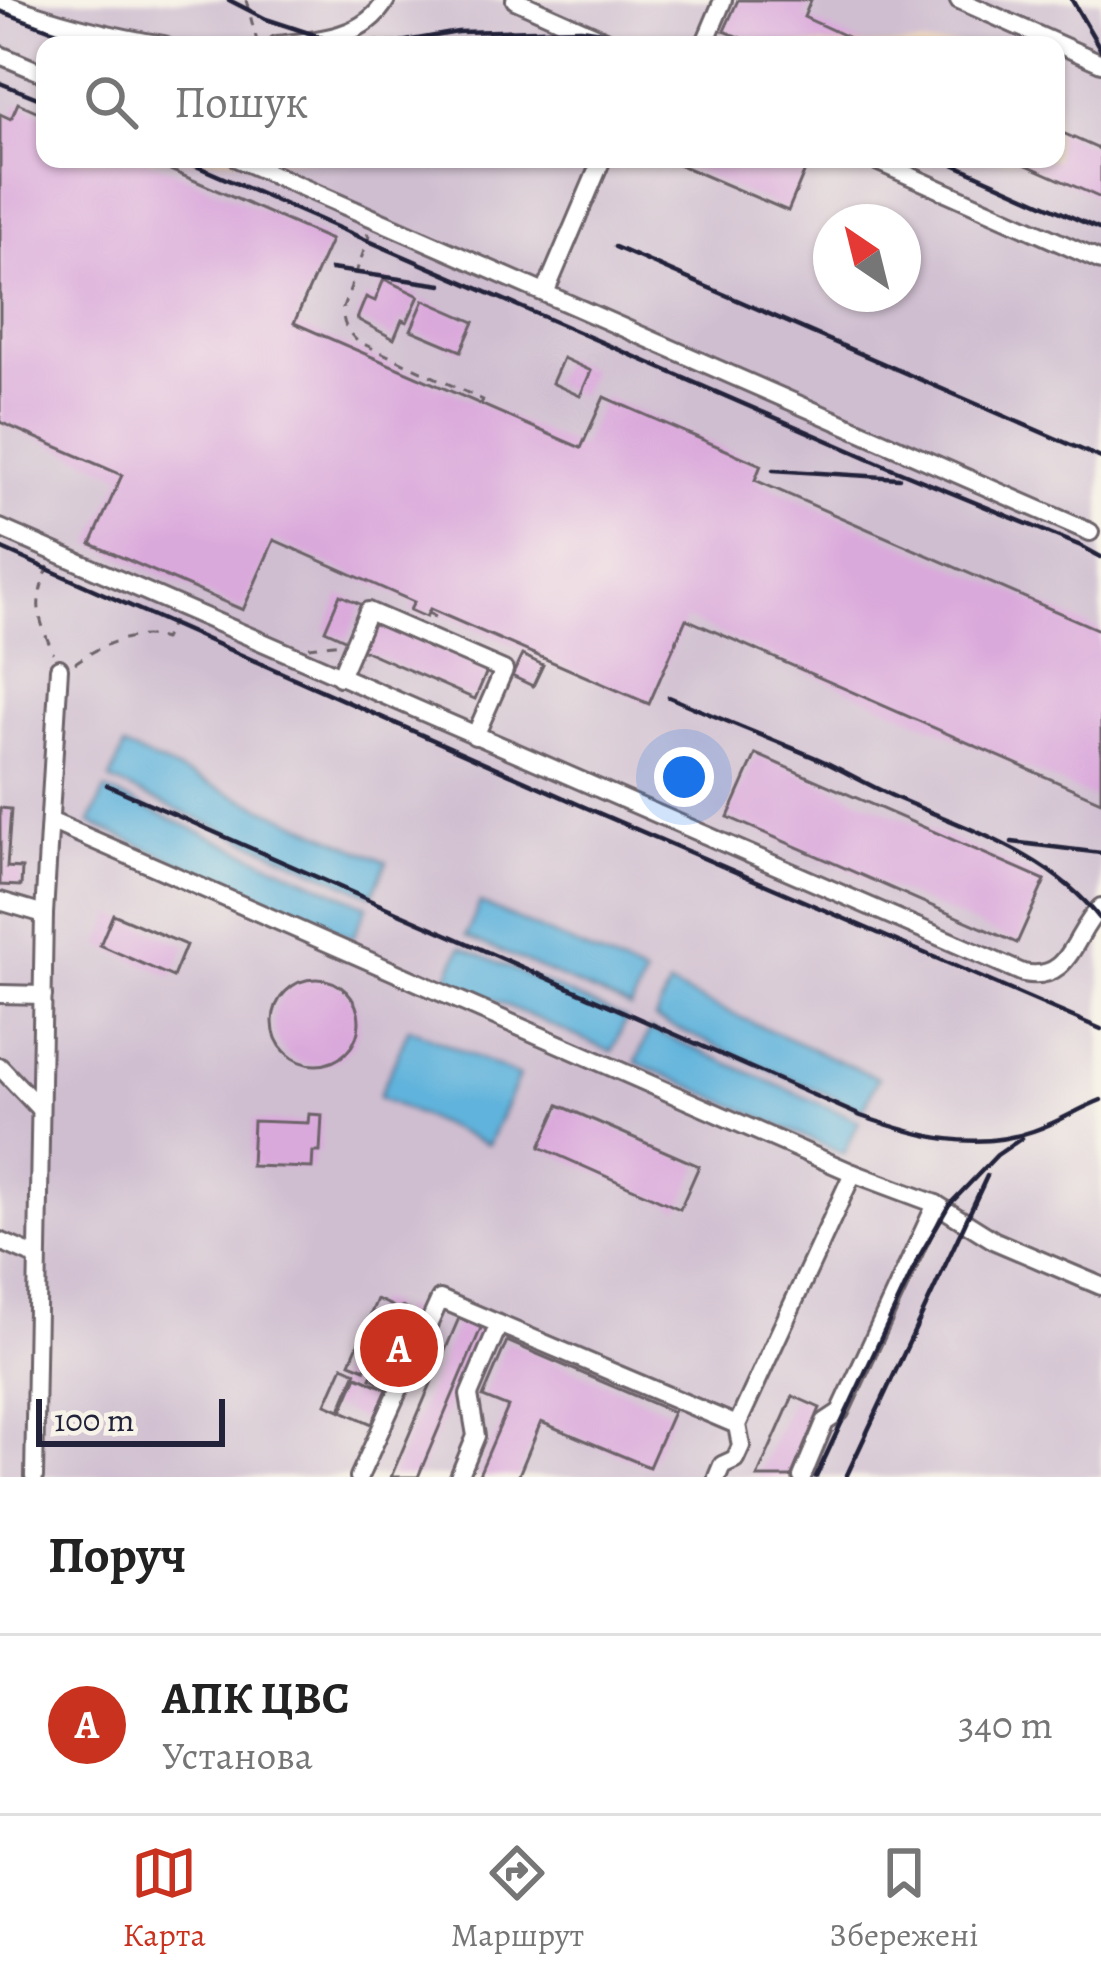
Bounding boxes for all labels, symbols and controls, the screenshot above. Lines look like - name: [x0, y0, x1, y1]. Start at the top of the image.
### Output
- search box: [36, 36, 1065, 168]
- icon: search: [78, 69, 144, 135]
- text: Пошук: [174, 71, 308, 133]
- north arrow: [813, 204, 921, 312]
- your location: [654, 747, 714, 807]
- pin: A: [360, 1303, 438, 1393]
- scale bar: [36, 1393, 225, 1446]
- text: 100 m: [54, 1397, 134, 1442]
- text: Поруч: [48, 1520, 186, 1590]
- text: АПК ЦВС: [162, 1667, 349, 1729]
- text: A: [75, 1698, 99, 1751]
- text: 340 m: [958, 1698, 1053, 1751]
- text: Установа: [162, 1729, 313, 1782]
- tab: Карта: [122, 1840, 206, 1957]
- tab: Маршрут: [451, 1840, 584, 1957]
- tab: Збережені: [829, 1840, 978, 1957]

